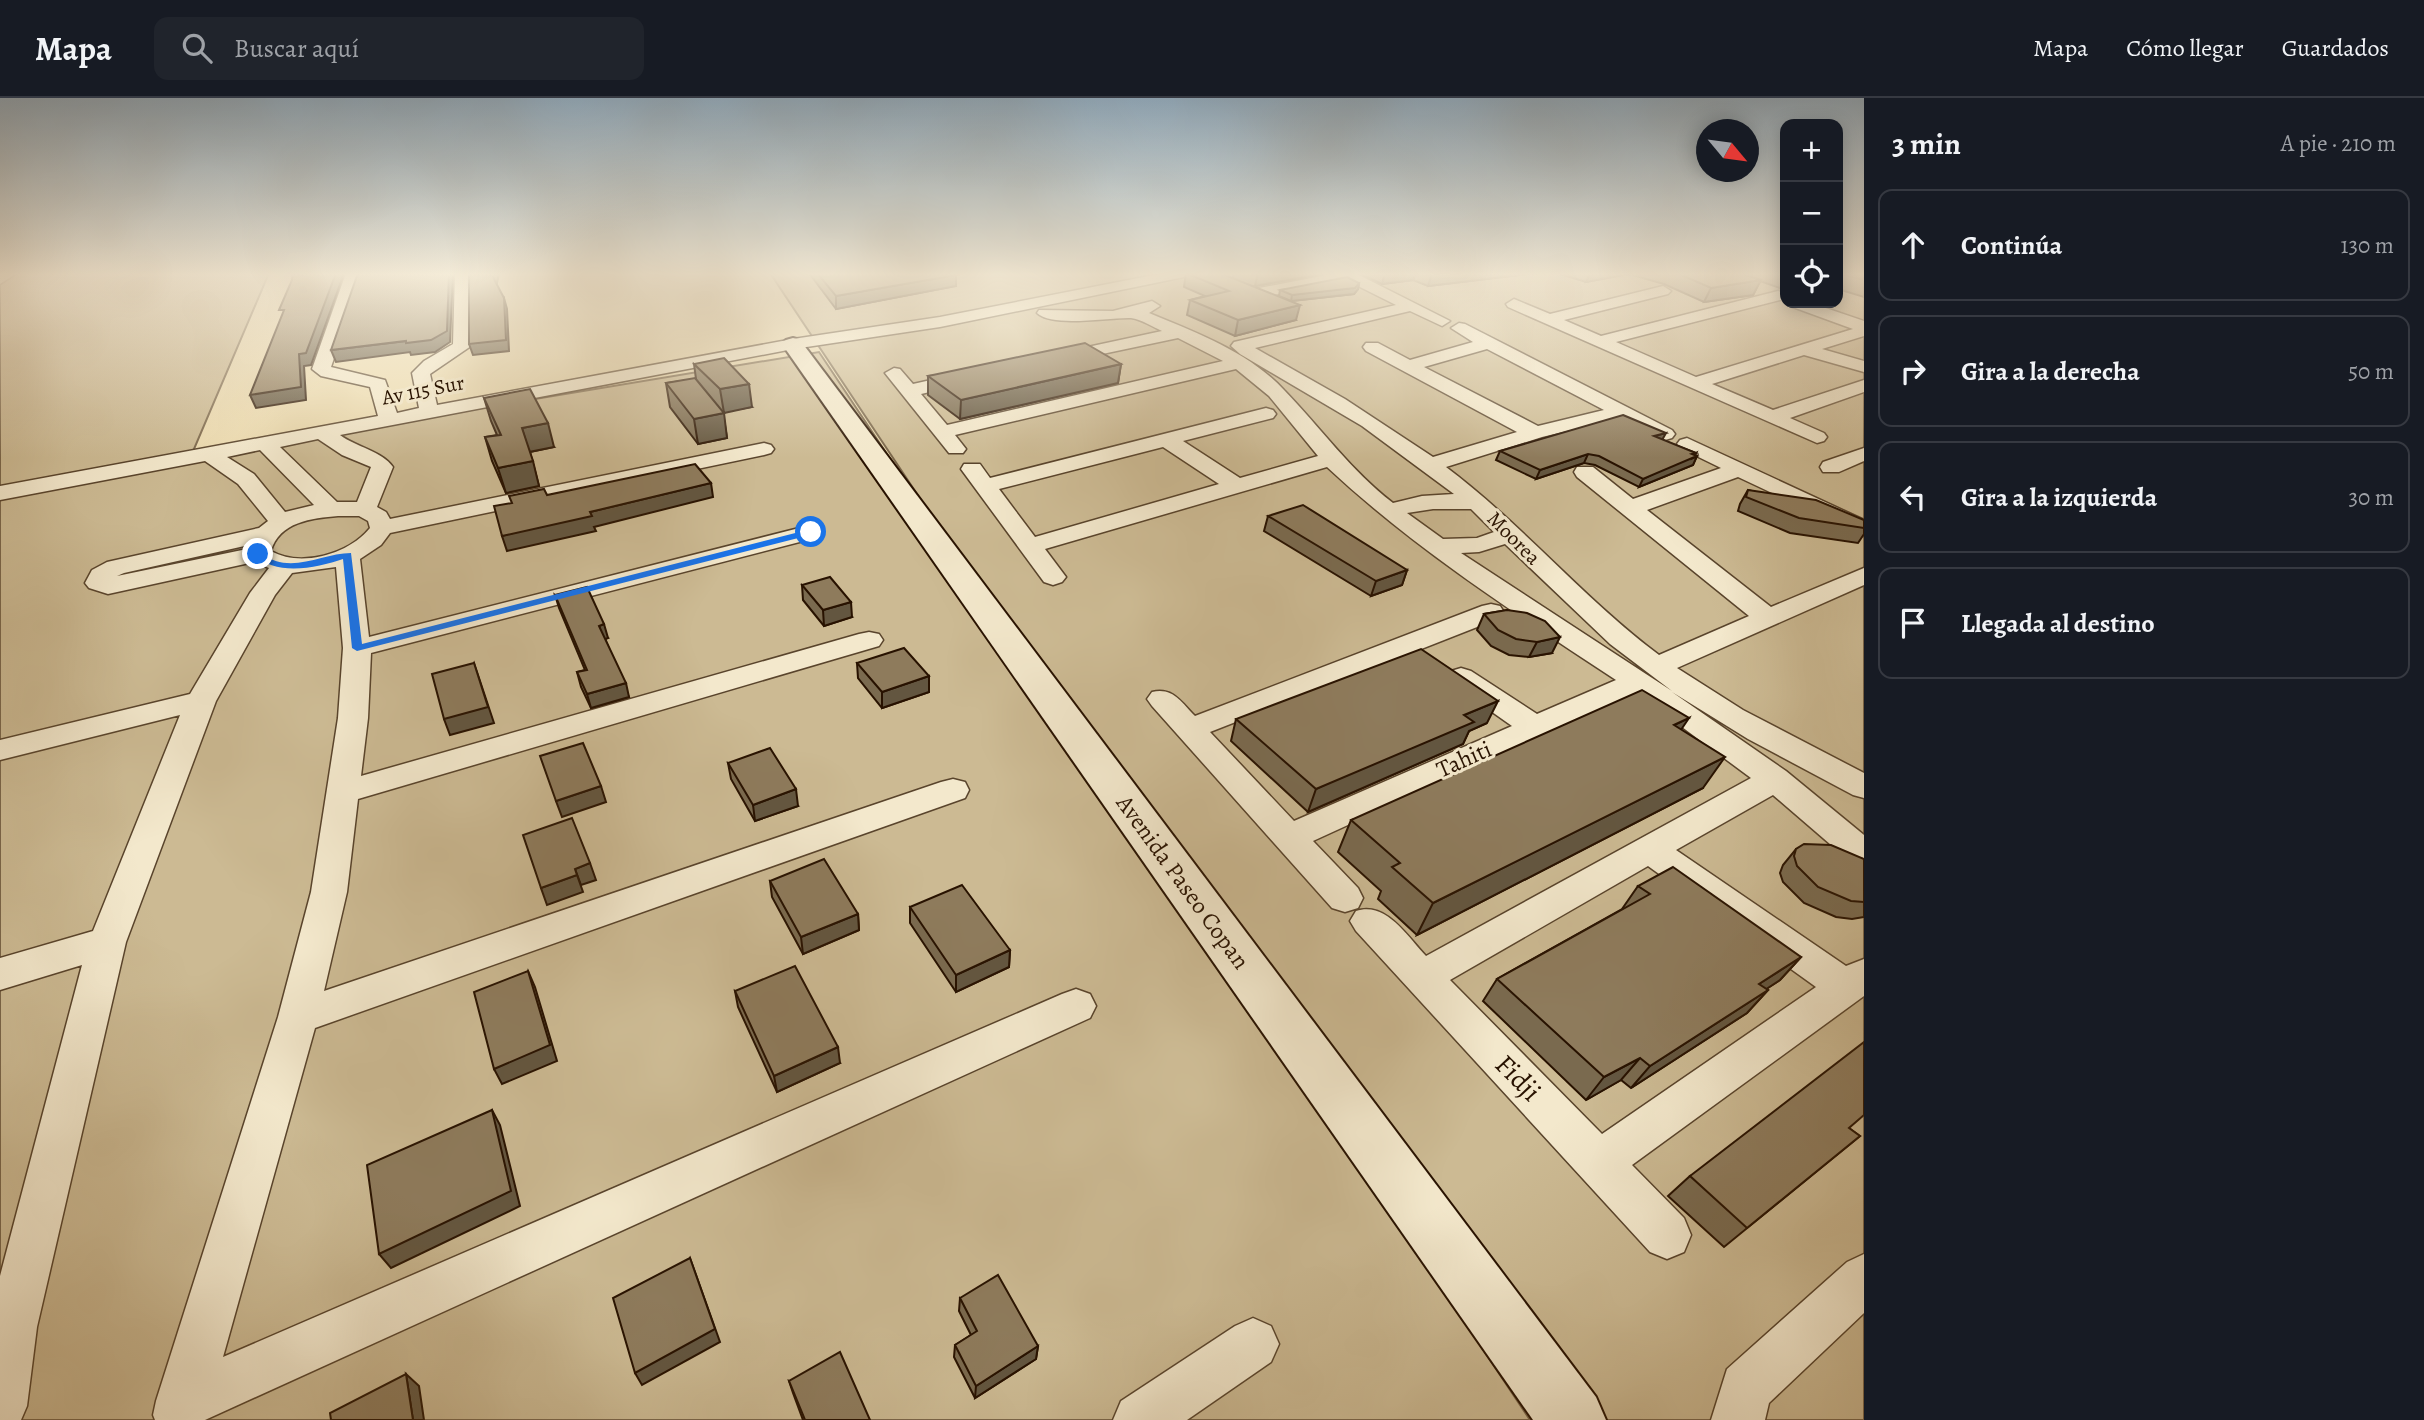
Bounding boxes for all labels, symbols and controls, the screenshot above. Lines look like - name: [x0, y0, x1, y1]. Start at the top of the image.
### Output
- search box: [154, 17, 644, 80]
- text: Mapa: [35, 26, 112, 71]
- icon: search: [178, 29, 216, 67]
- text: Buscar aquí: [234, 31, 359, 66]
- text: Mapa: [2033, 32, 2088, 64]
- text: Cómo llegar: [2126, 32, 2244, 64]
- text: Guardados: [2282, 32, 2389, 64]
- north arrow: [1696, 119, 1759, 182]
- map controls: [1780, 119, 1843, 308]
- button: +: [1780, 119, 1843, 182]
- text: 3 min: [1892, 124, 1961, 164]
- text: A pie · 210 m: [2281, 128, 2396, 159]
- button: −: [1780, 182, 1843, 245]
- icon: ahead: [1894, 226, 1932, 264]
- text: Continúa: [1961, 228, 2062, 263]
- text: 130 m: [2341, 230, 2394, 261]
- button: locate: [1780, 245, 1843, 308]
- icon: right: [1894, 352, 1932, 390]
- text: Gira a la derecha: [1961, 354, 2140, 389]
- text: 50 m: [2348, 356, 2394, 387]
- street label: Av 115 Sur: [378, 368, 467, 412]
- icon: left: [1894, 478, 1932, 516]
- text: Gira a la izquierda: [1961, 480, 2157, 515]
- text: 30 m: [2348, 482, 2394, 513]
- street label: Moorea: [1481, 505, 1547, 571]
- route start: [795, 516, 826, 547]
- route end: [242, 538, 273, 569]
- icon: arrive: [1894, 604, 1932, 642]
- text: Llegada al destino: [1961, 606, 2155, 641]
- street label: Tahiti: [1431, 733, 1497, 785]
- street label: Avenida Paseo Copan: [1108, 788, 1257, 975]
- street label: Fidji: [1486, 1046, 1550, 1110]

